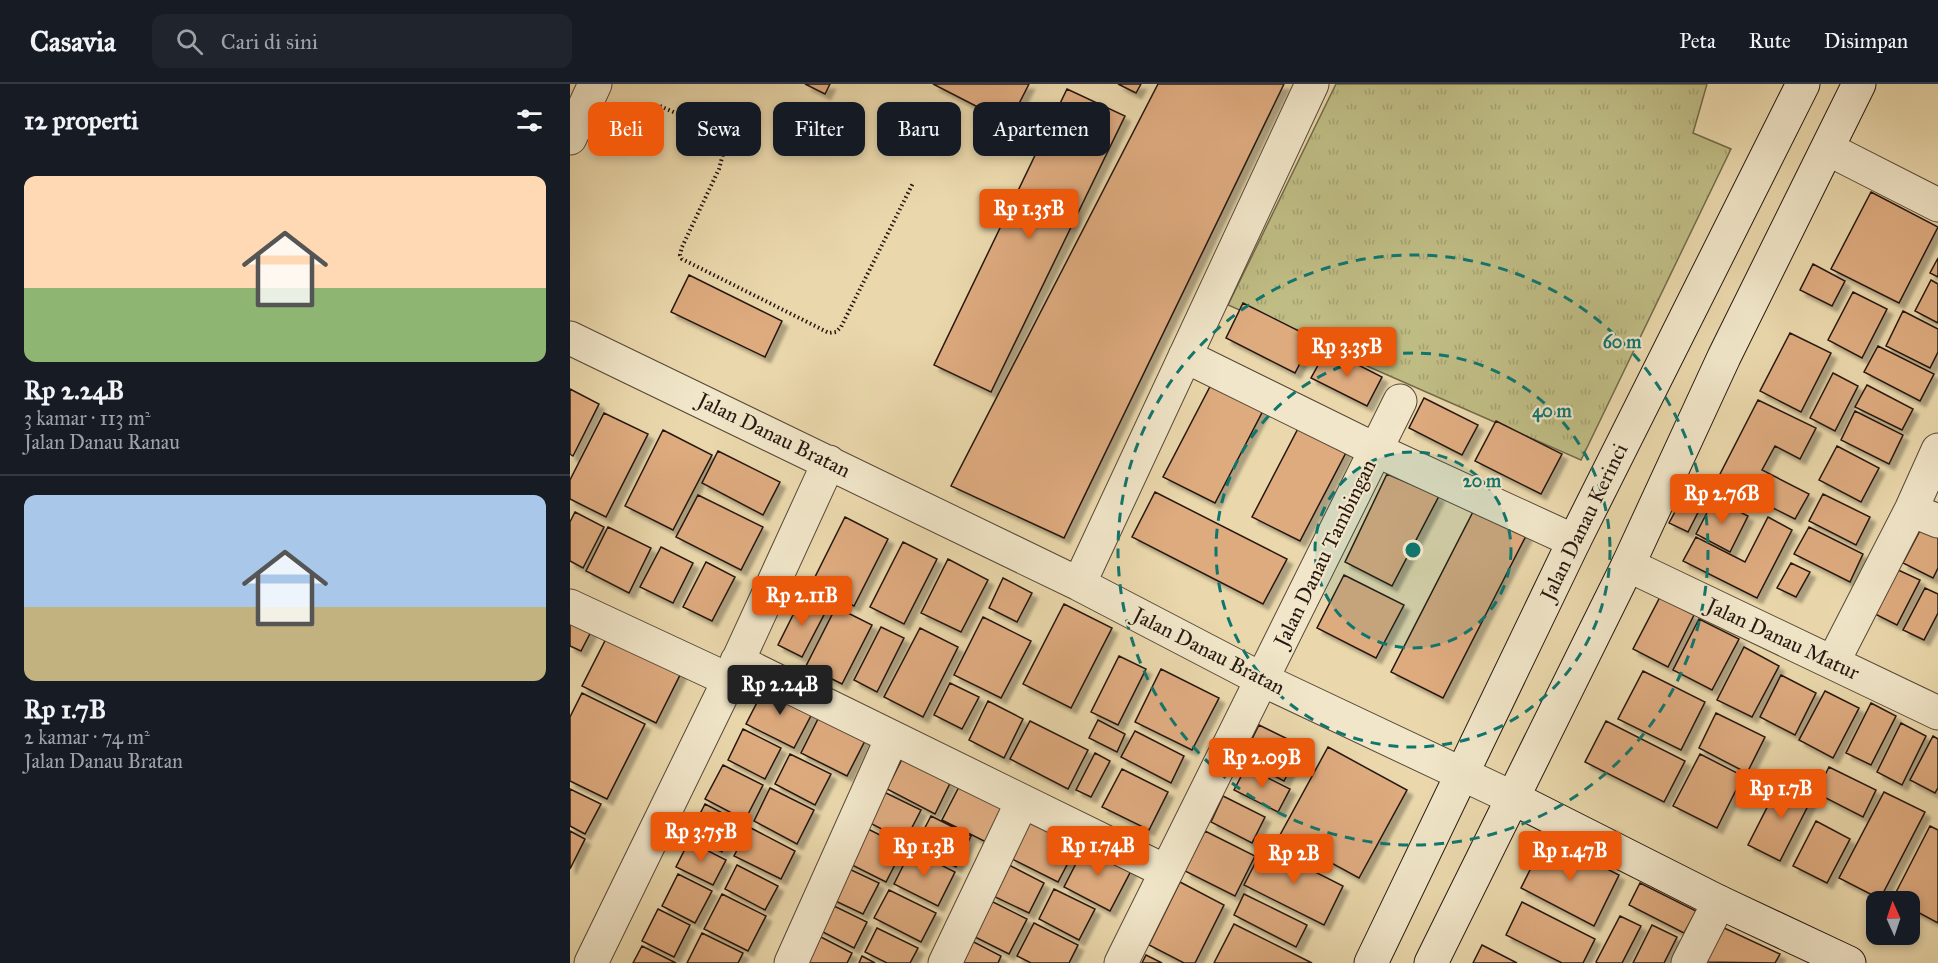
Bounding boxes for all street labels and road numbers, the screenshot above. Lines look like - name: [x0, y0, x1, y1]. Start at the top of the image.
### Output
- street label: Jalan Danau Bratan: [692, 386, 855, 483]
- street label: Jalan Danau Kerinci: [1534, 439, 1633, 607]
- street label: Jalan Danau Tambingan: [1267, 455, 1382, 653]
- street label: Jalan Danau Matur: [1701, 591, 1864, 686]
- street label: Jalan Danau Bratan: [1127, 601, 1289, 700]

